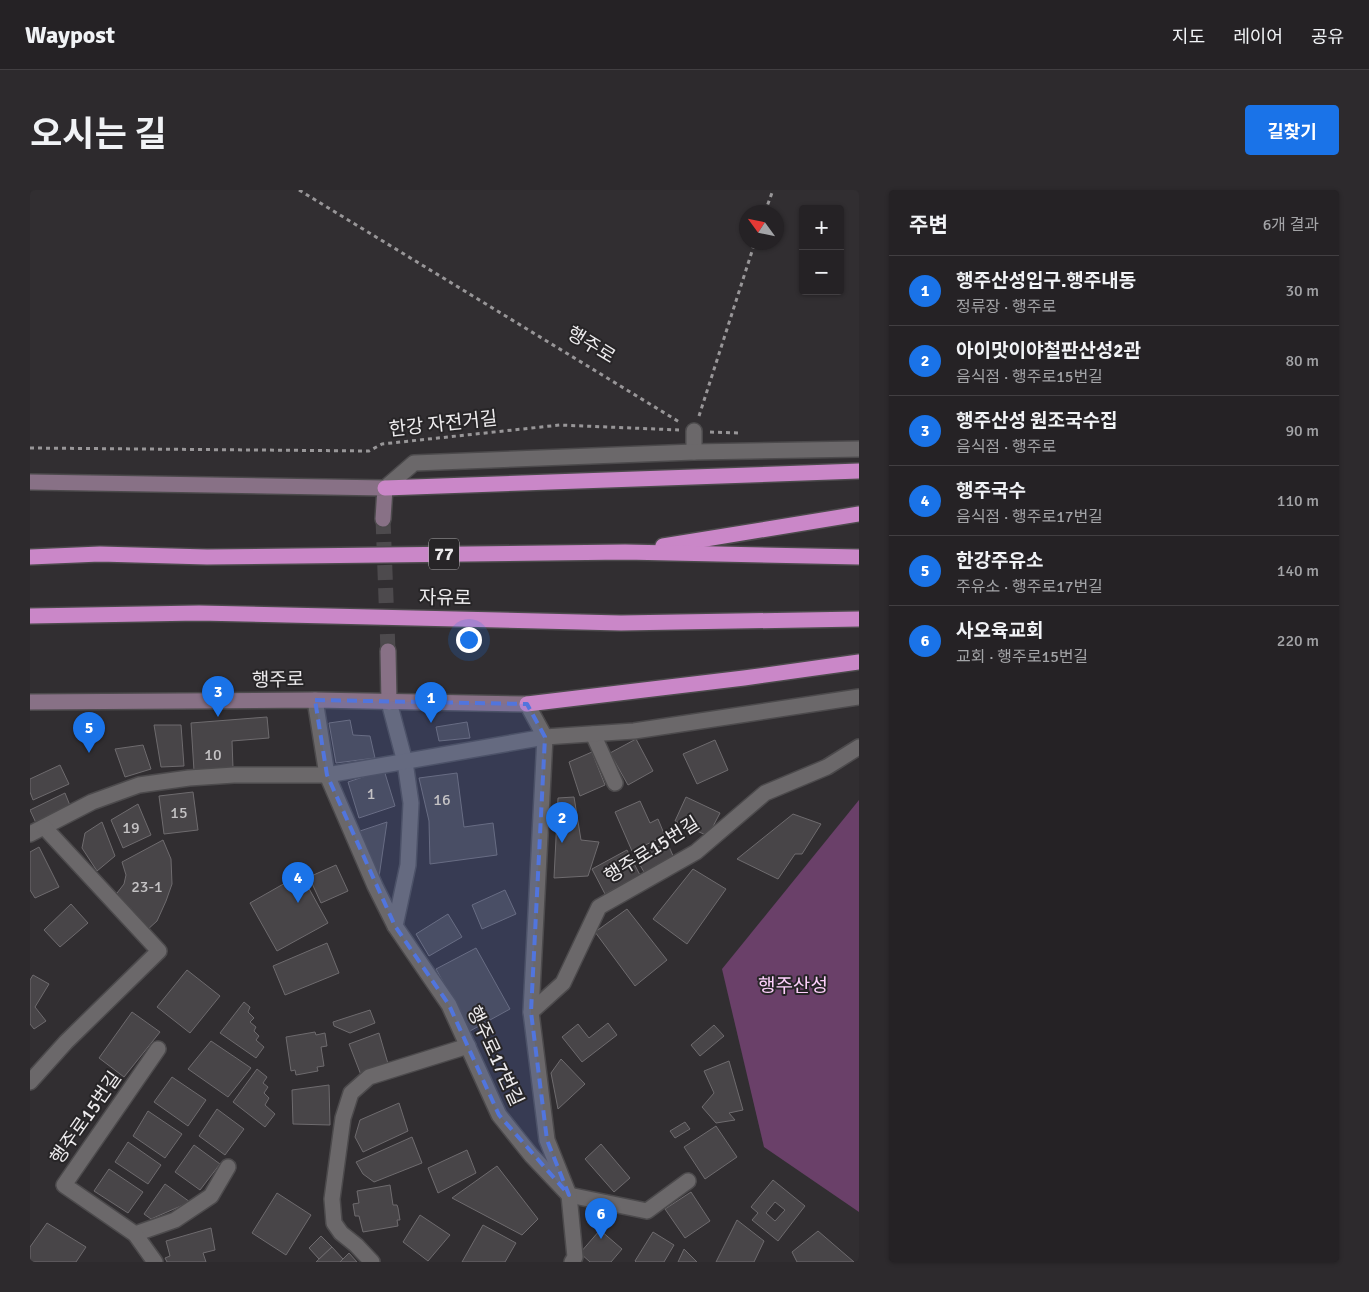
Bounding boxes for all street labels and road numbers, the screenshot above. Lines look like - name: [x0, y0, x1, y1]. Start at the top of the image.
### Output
- street label: 행주로: [562, 321, 620, 369]
- street label: 한강 자전거길: [388, 406, 498, 442]
- road number: 77: [429, 538, 459, 569]
- street label: 자유로: [419, 586, 471, 610]
- street label: 행주로: [252, 668, 304, 692]
- street label: 행주로15번길: [600, 811, 704, 889]
- street label: 행주로17번길: [461, 1002, 529, 1110]
- street label: 행주로15번길: [45, 1067, 127, 1169]

